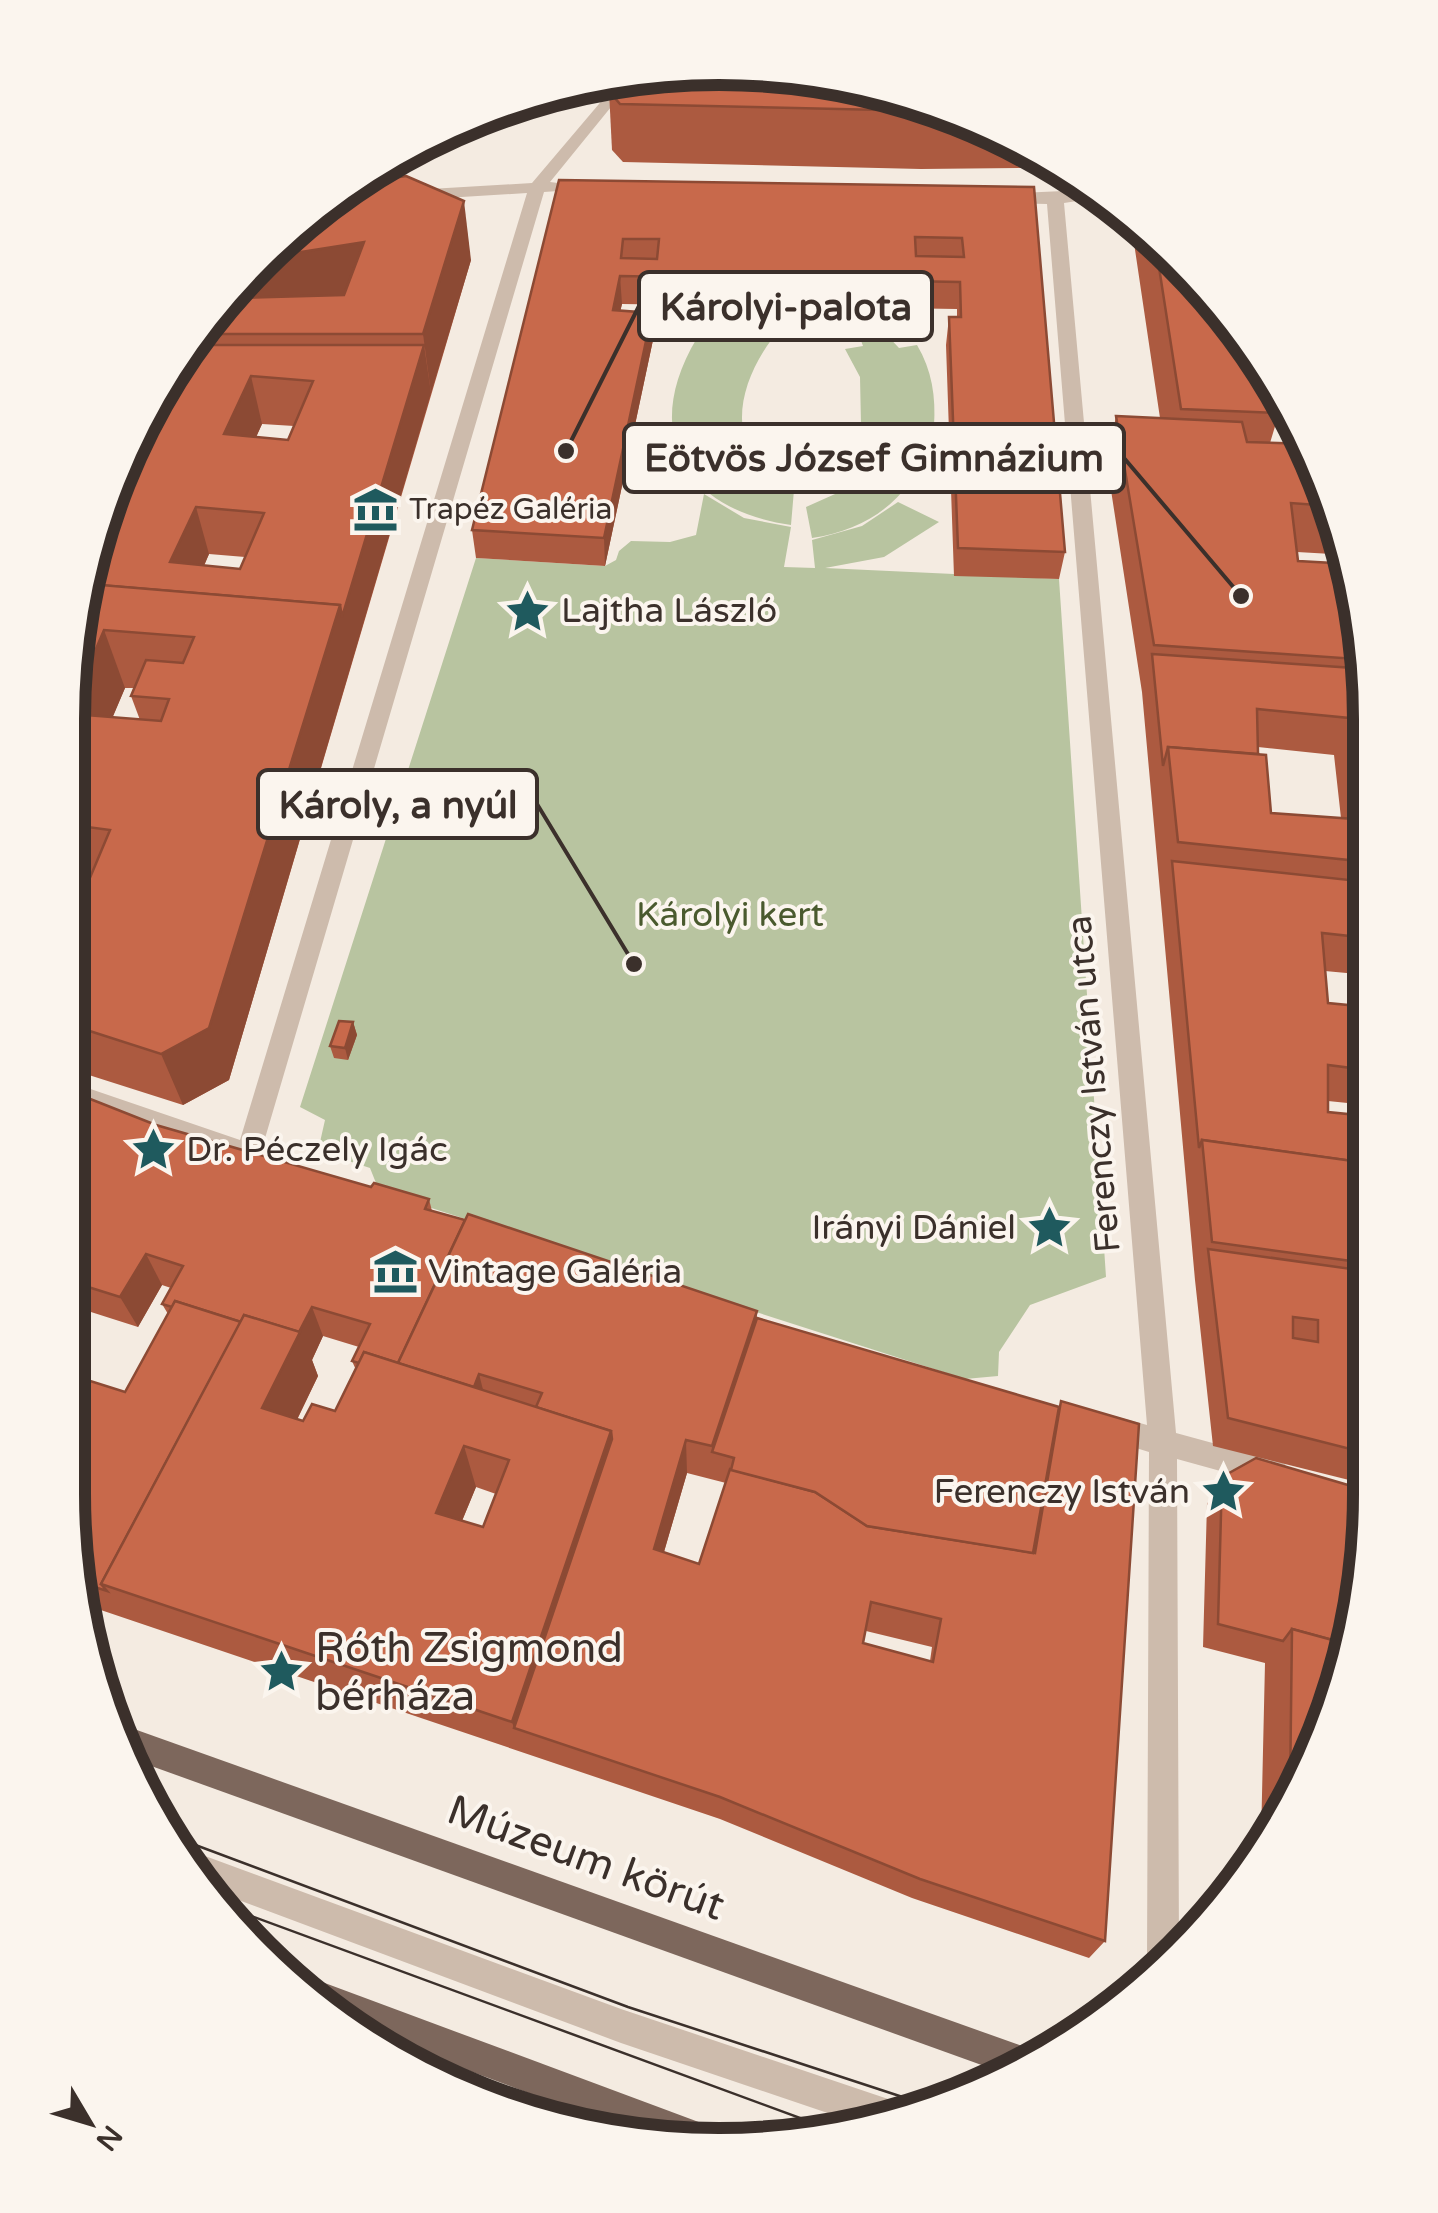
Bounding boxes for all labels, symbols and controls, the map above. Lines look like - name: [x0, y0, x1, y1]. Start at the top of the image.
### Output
- callout: Károlyi-palota: [639, 272, 932, 340]
- text: Károlyi-palota: [660, 285, 912, 331]
- callout: Eötvös József Gimnázium: [624, 424, 1124, 492]
- text: Eötvös József Gimnázium: [644, 436, 1104, 482]
- museum icon: Trapéz Galéria: [352, 485, 400, 533]
- place label: Trapéz Galéria: [409, 491, 612, 528]
- place icon: Lajtha László: [504, 587, 552, 635]
- place label: Lajtha László: [561, 590, 777, 632]
- callout: Károly, a nyúl: [258, 770, 537, 838]
- text: Károly, a nyúl: [278, 783, 518, 829]
- park label: Károlyi kert: [636, 894, 824, 936]
- street label: Ferenczy István utca: [1058, 914, 1130, 1254]
- place icon: Dr. Péczely Igác: [129, 1126, 177, 1174]
- place label: Dr. Péczely Igác: [186, 1129, 448, 1171]
- place icon: Irányi Dániel: [1025, 1204, 1073, 1252]
- place label: Irányi Dániel: [812, 1207, 1016, 1249]
- museum icon: Vintage Galéria: [371, 1248, 419, 1296]
- place label: Vintage Galéria: [428, 1251, 682, 1293]
- place icon: Ferenczy István: [1199, 1468, 1247, 1516]
- place label: Ferenczy István: [934, 1471, 1190, 1513]
- place label: Róth Zsigmond bérháza: [315, 1623, 623, 1722]
- place icon: Róth Zsigmond bérháza: [258, 1648, 306, 1696]
- street label: Múzeum körút: [441, 1784, 731, 1932]
- north arrow: [40, 2073, 140, 2173]
- text: N: [89, 2118, 129, 2157]

